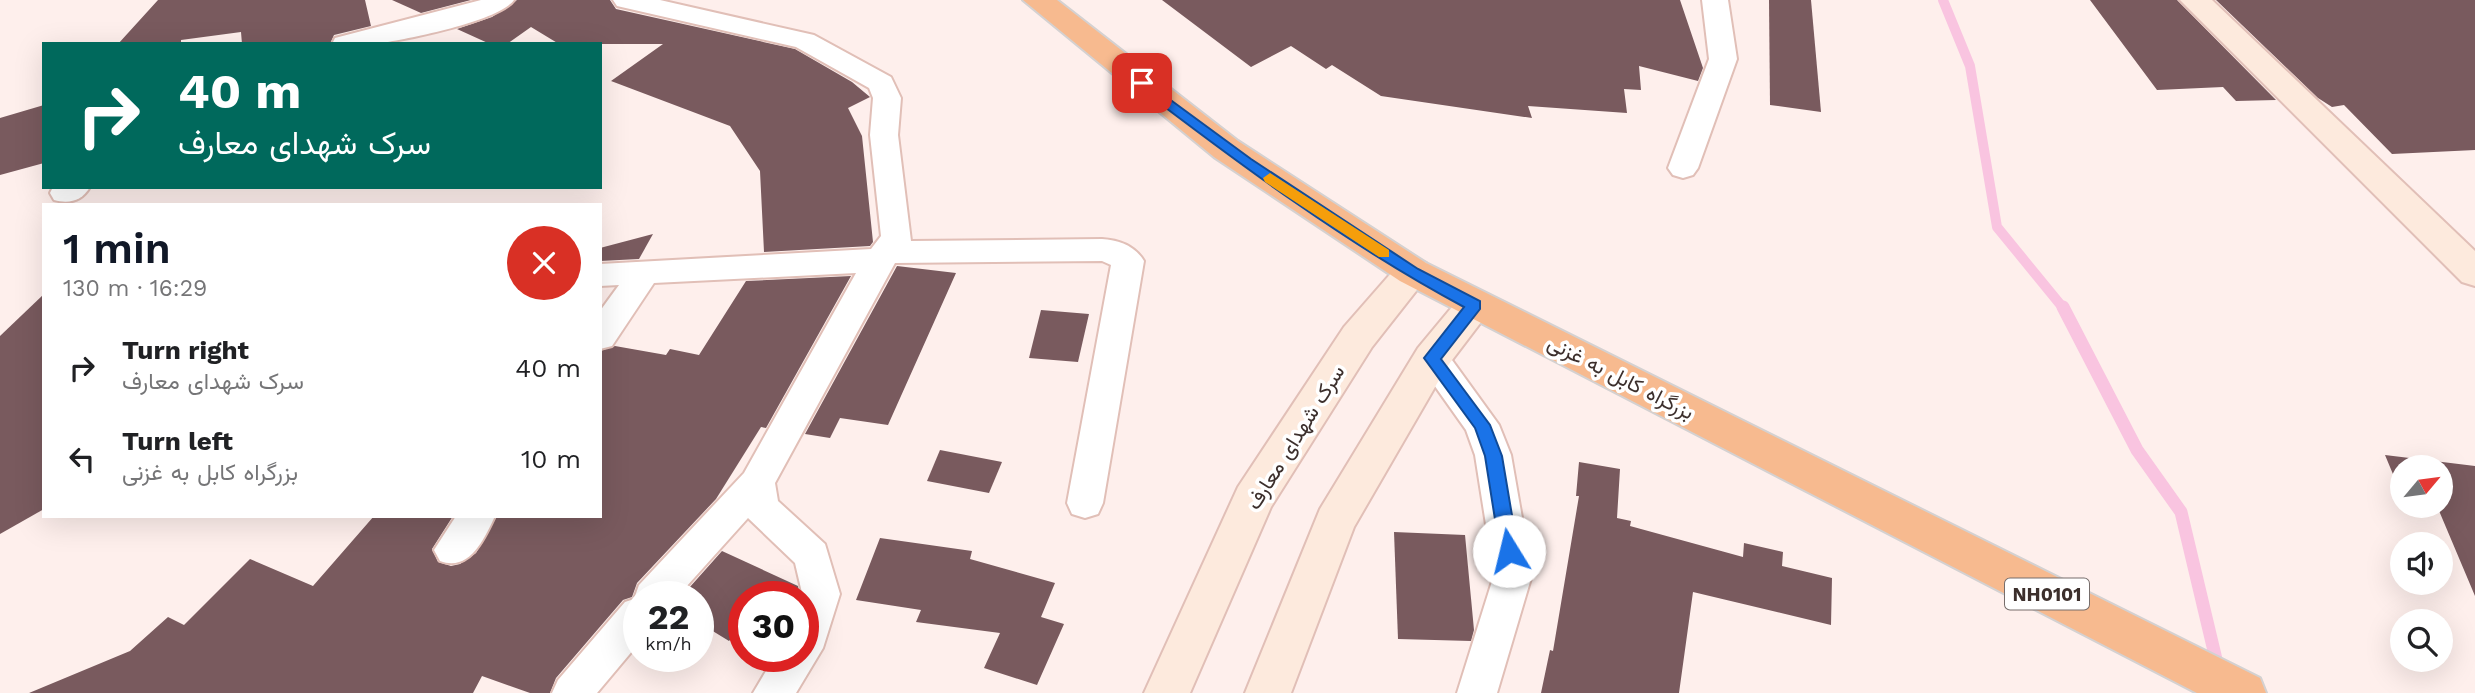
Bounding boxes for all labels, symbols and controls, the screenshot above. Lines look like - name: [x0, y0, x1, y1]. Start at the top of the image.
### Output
- pin: [1112, 53, 1172, 113]
- text: 40 m: [178, 62, 301, 120]
- icon: arrive: [1123, 64, 1161, 102]
- icon: right: [63, 70, 154, 161]
- text: سرک شهدای معارف: [178, 124, 431, 162]
- text: 1 min: [63, 224, 171, 273]
- button: close: [507, 226, 581, 300]
- text: 130 m · 16:29: [63, 275, 207, 302]
- street label: بزرگراه کابل به غزنی: [1543, 329, 1698, 426]
- text: Turn right: [122, 335, 249, 365]
- icon: right: [63, 349, 101, 387]
- text: 40 m: [515, 353, 581, 383]
- street label: سرک شهدای معارف: [1240, 360, 1350, 515]
- text: سرک شهدای معارف: [122, 368, 304, 395]
- text: Turn left: [122, 426, 233, 456]
- icon: left: [63, 440, 101, 478]
- text: 10 m: [521, 444, 581, 474]
- north arrow: [2390, 455, 2454, 518]
- map controls: [2390, 455, 2453, 672]
- text: بزرگراه کابل به غزنی: [122, 459, 298, 486]
- position arrow: [1472, 514, 1546, 588]
- button: sound: [2390, 532, 2453, 595]
- road number: NH0101: [2005, 579, 2089, 610]
- speed limit sign: 30: [728, 581, 819, 672]
- text: 22: [648, 596, 689, 638]
- button: search: [2390, 609, 2453, 672]
- text: km/h: [645, 633, 692, 654]

